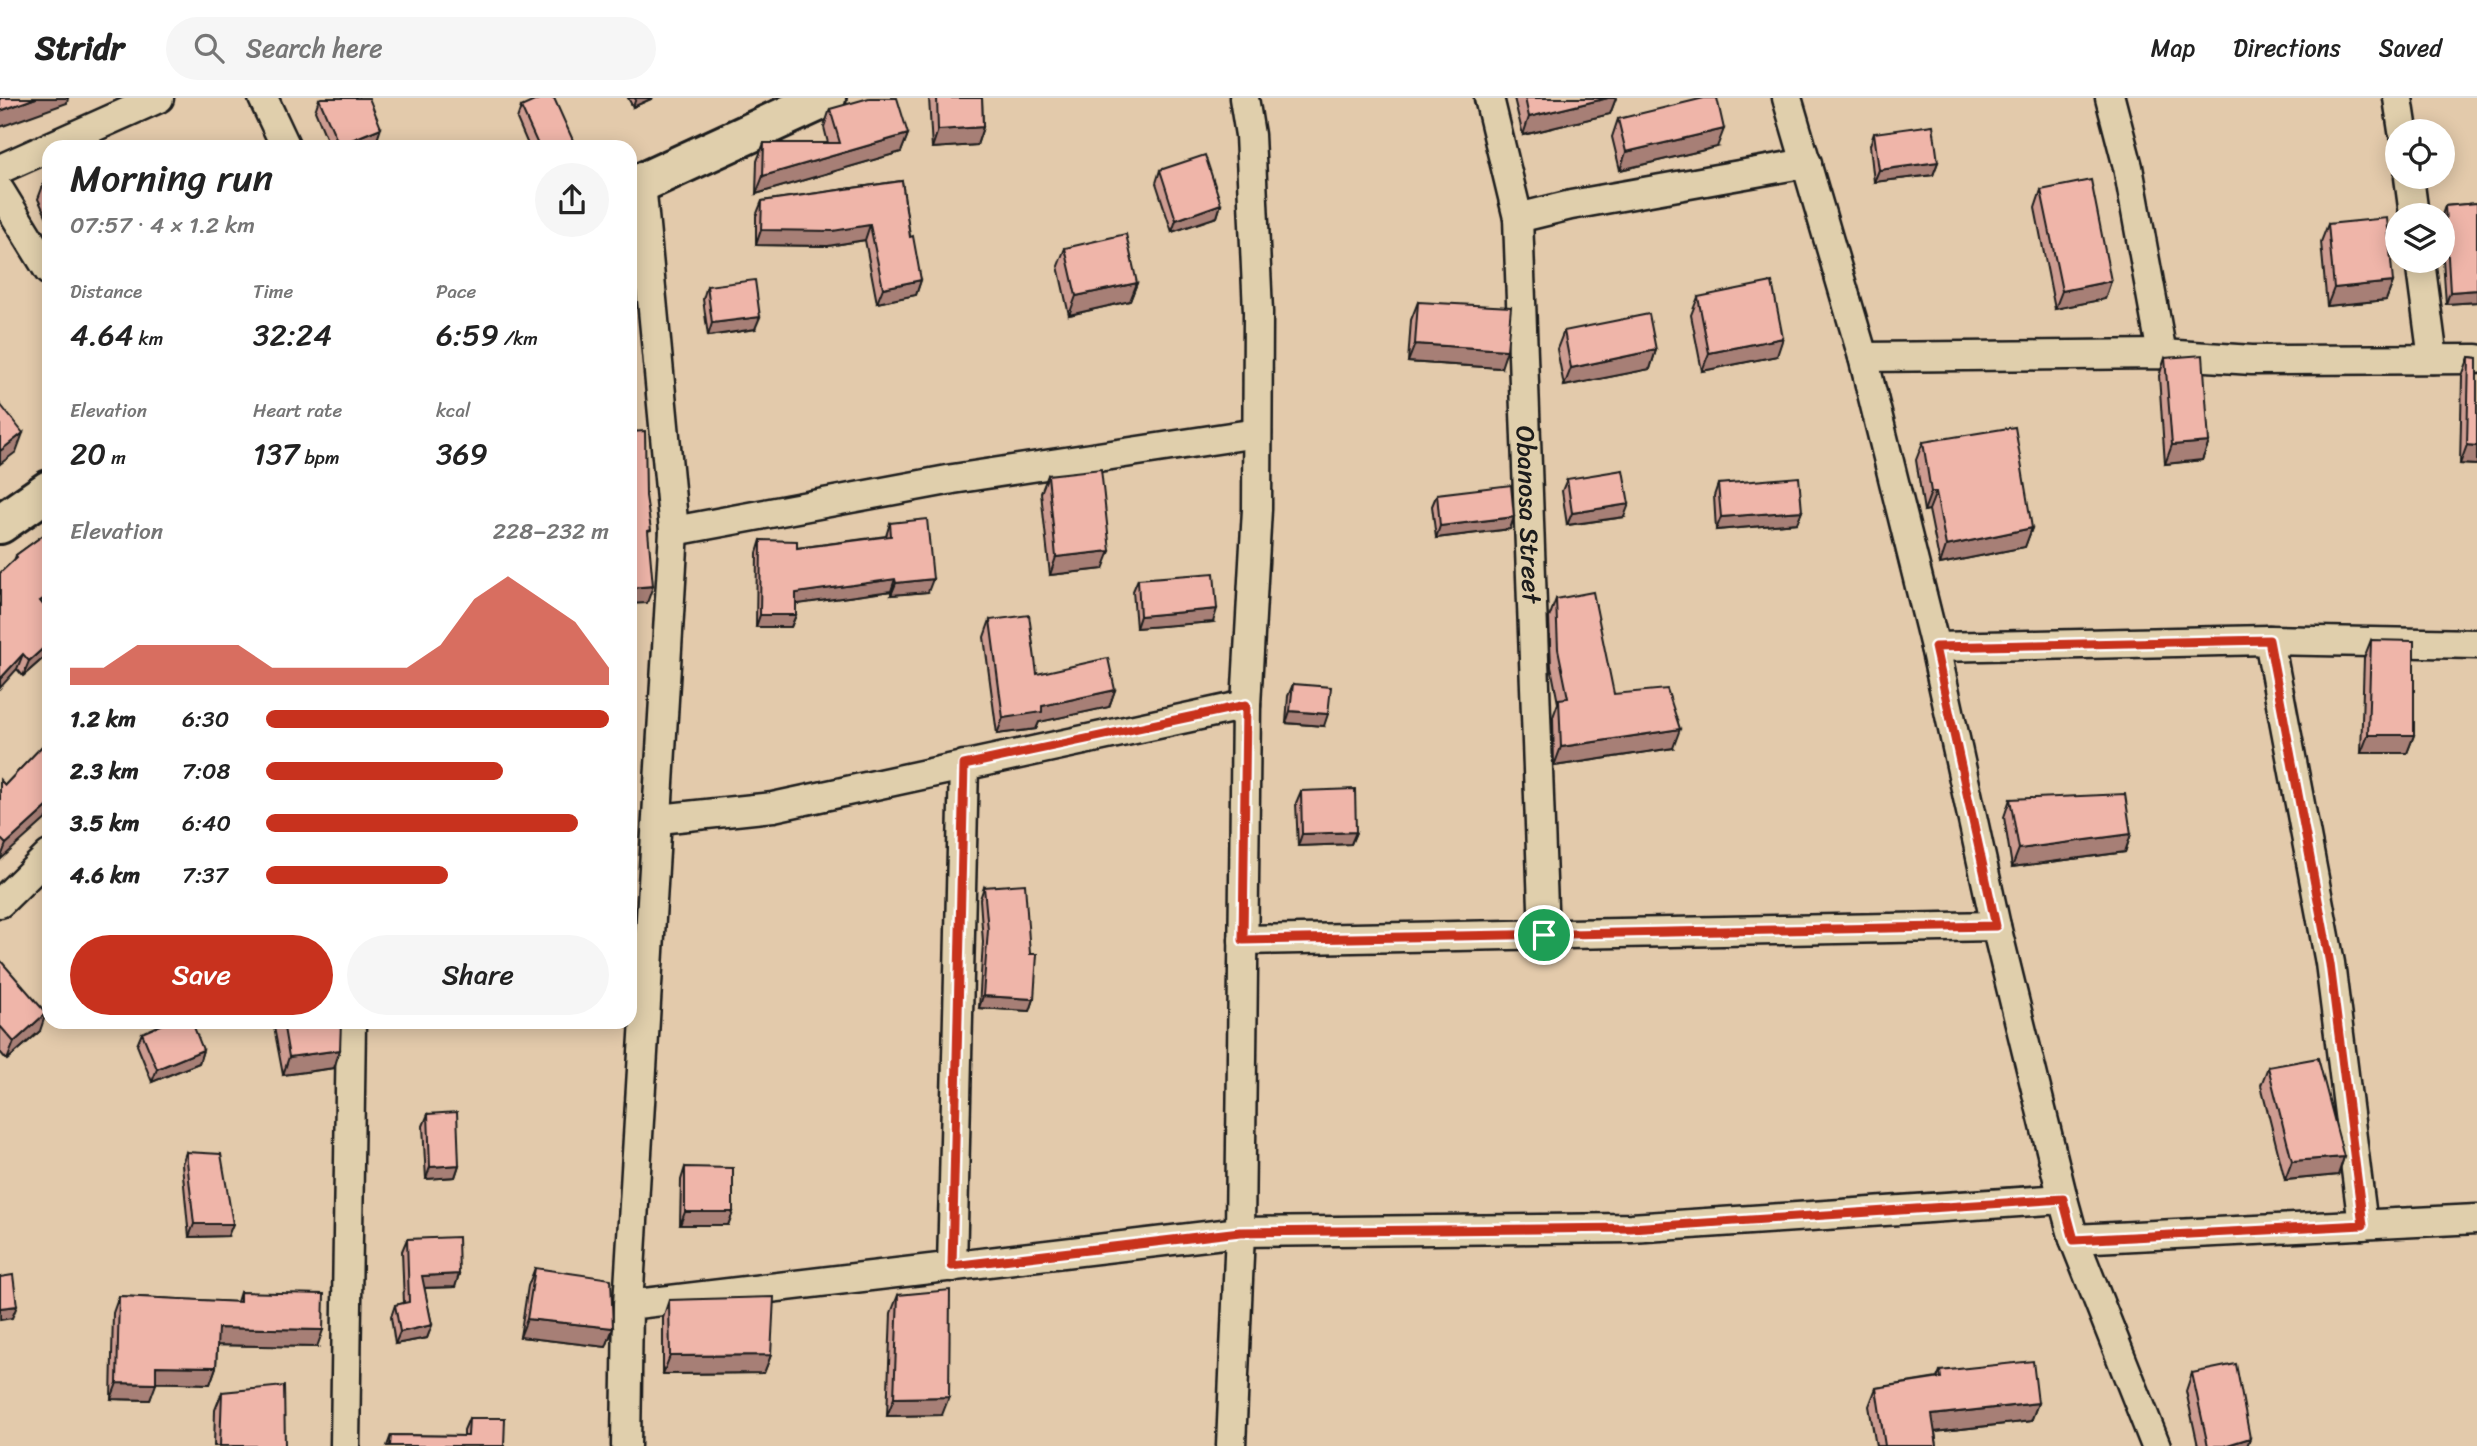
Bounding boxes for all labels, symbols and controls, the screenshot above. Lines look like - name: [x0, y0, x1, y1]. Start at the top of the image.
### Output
- search box: [166, 17, 656, 80]
- text: Stridr: [35, 19, 124, 77]
- text: Search here: [246, 25, 383, 71]
- text: Map: [2151, 27, 2195, 69]
- text: Directions: [2233, 27, 2341, 69]
- text: Saved: [2379, 27, 2442, 69]
- icon: search: [190, 29, 228, 67]
- map controls: [2385, 119, 2455, 273]
- button: locate: [2385, 119, 2455, 189]
- text: Morning run: [70, 145, 273, 212]
- button: share: [535, 163, 609, 237]
- button: layers: [2385, 203, 2455, 273]
- text: 07:57 · 4 × 1.2 km: [70, 205, 255, 246]
- text: Distance: [70, 275, 142, 308]
- text: Time: [253, 275, 293, 308]
- text: Pace: [436, 275, 476, 308]
- text: 4.64: [70, 308, 134, 362]
- text: 32:24: [253, 308, 332, 362]
- text: 6:59: [436, 308, 499, 362]
- text: km: [134, 322, 163, 355]
- text: /km: [499, 322, 538, 355]
- text: Elevation: [70, 394, 147, 427]
- text: Heart rate: [253, 394, 342, 427]
- text: kcal: [436, 394, 471, 427]
- street label: Obanosa Street: [1503, 425, 1555, 605]
- text: 20: [70, 427, 106, 481]
- text: 137: [253, 427, 299, 481]
- text: 369: [436, 427, 488, 481]
- text: m: [106, 441, 126, 474]
- text: bpm: [299, 441, 339, 474]
- text: Elevation: [70, 511, 163, 552]
- text: 228–232 m: [493, 511, 609, 552]
- text: 1.2 km: [70, 699, 136, 740]
- text: 6:30: [182, 699, 229, 740]
- text: 2.3 km: [70, 751, 139, 792]
- text: 7:08: [182, 751, 230, 792]
- text: 3.5 km: [70, 803, 139, 844]
- text: 6:40: [182, 803, 231, 844]
- text: 4.6 km: [70, 855, 140, 896]
- text: 7:37: [182, 855, 228, 896]
- pin: [1514, 905, 1574, 965]
- icon: arrive: [1525, 916, 1563, 954]
- button: Save: [70, 935, 333, 1015]
- button: Share: [347, 935, 609, 1015]

